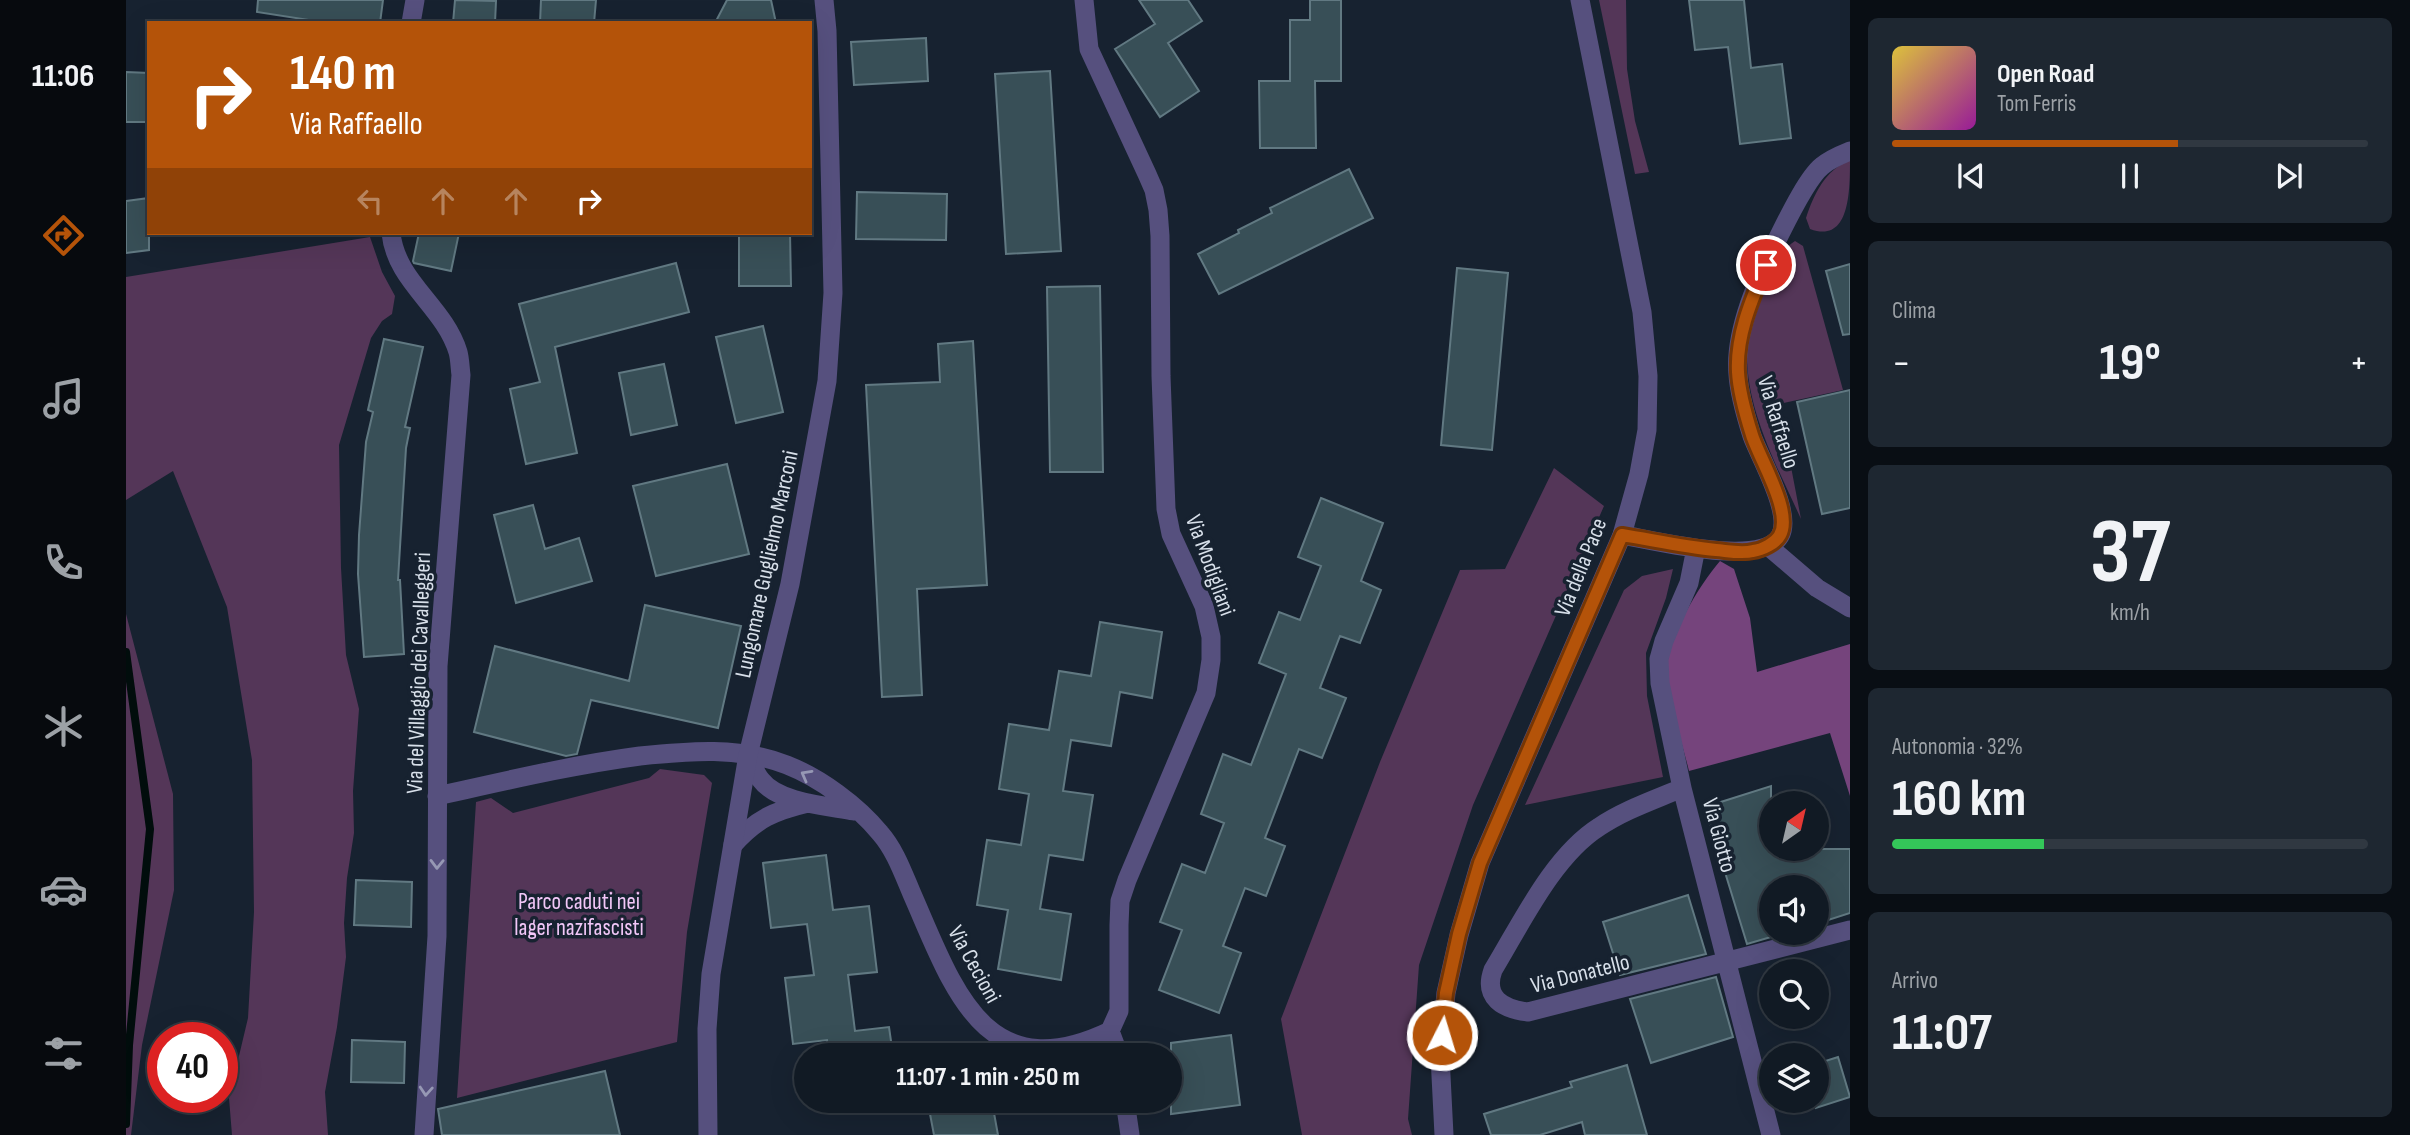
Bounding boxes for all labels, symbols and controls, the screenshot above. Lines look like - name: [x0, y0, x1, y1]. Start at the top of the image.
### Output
- text: 140 m: [290, 45, 396, 104]
- icon: right: [175, 49, 266, 140]
- text: 11:06: [32, 57, 94, 96]
- text: Open Road: [1997, 59, 2094, 90]
- text: Tom Ferris: [1997, 90, 2076, 118]
- text: Via Raffaello: [290, 105, 423, 144]
- icon: previous: [1952, 157, 1990, 195]
- icon: pause: [2111, 157, 2149, 195]
- icon: next: [2270, 157, 2308, 195]
- icon: left: [351, 182, 389, 220]
- icon: ahead: [424, 182, 462, 220]
- icon: ahead: [497, 182, 535, 220]
- icon: right: [570, 182, 608, 220]
- icon: directions: [39, 211, 88, 260]
- pin: [1736, 235, 1796, 295]
- icon: arrive: [1747, 246, 1785, 284]
- text: Clima: [1892, 297, 1936, 325]
- text: 19°: [2099, 332, 2161, 395]
- text: −: [1892, 341, 1911, 386]
- text: +: [2349, 341, 2368, 386]
- street label: Via Raffaello: [1751, 373, 1805, 472]
- icon: music: [39, 374, 88, 423]
- street label: Lungomare Guglielmo Marconi: [729, 448, 805, 680]
- text: 37: [2090, 499, 2170, 608]
- street label: Via Modigliani: [1179, 511, 1241, 620]
- street label: Via della Pace: [1549, 514, 1613, 621]
- icon: phone: [39, 538, 88, 587]
- street label: Via del Villaggio dei Cavalleggeri: [401, 552, 437, 794]
- text: km/h: [2110, 599, 2150, 627]
- icon: climate: [39, 702, 88, 751]
- text: Autonomia · 32%: [1892, 733, 2023, 761]
- text: 160 km: [1892, 768, 2026, 831]
- one-way arrow: [801, 770, 814, 783]
- north arrow: [1759, 791, 1829, 861]
- map controls: [1759, 791, 1829, 1113]
- street label: Via Giotto: [1696, 795, 1742, 876]
- one-way arrow: [429, 859, 445, 870]
- icon: car: [39, 865, 88, 914]
- button: sound: [1759, 875, 1829, 945]
- park label: Parco caduti nei lager nazifascisti: [514, 888, 644, 942]
- street label: Via Cecioni: [941, 921, 1007, 1008]
- street label: Via Donatello: [1528, 948, 1633, 1000]
- button: search: [1759, 959, 1829, 1029]
- text: Arrivo: [1892, 967, 1938, 995]
- position arrow: [1405, 998, 1479, 1072]
- text: 11:07: [1892, 1002, 1992, 1065]
- speed limit sign: 40: [147, 1022, 238, 1113]
- icon: filters: [39, 1029, 88, 1078]
- button: layers: [1759, 1043, 1829, 1113]
- text: 11:07 · 1 min · 250 m: [896, 1062, 1080, 1093]
- one-way arrow: [419, 1086, 434, 1097]

